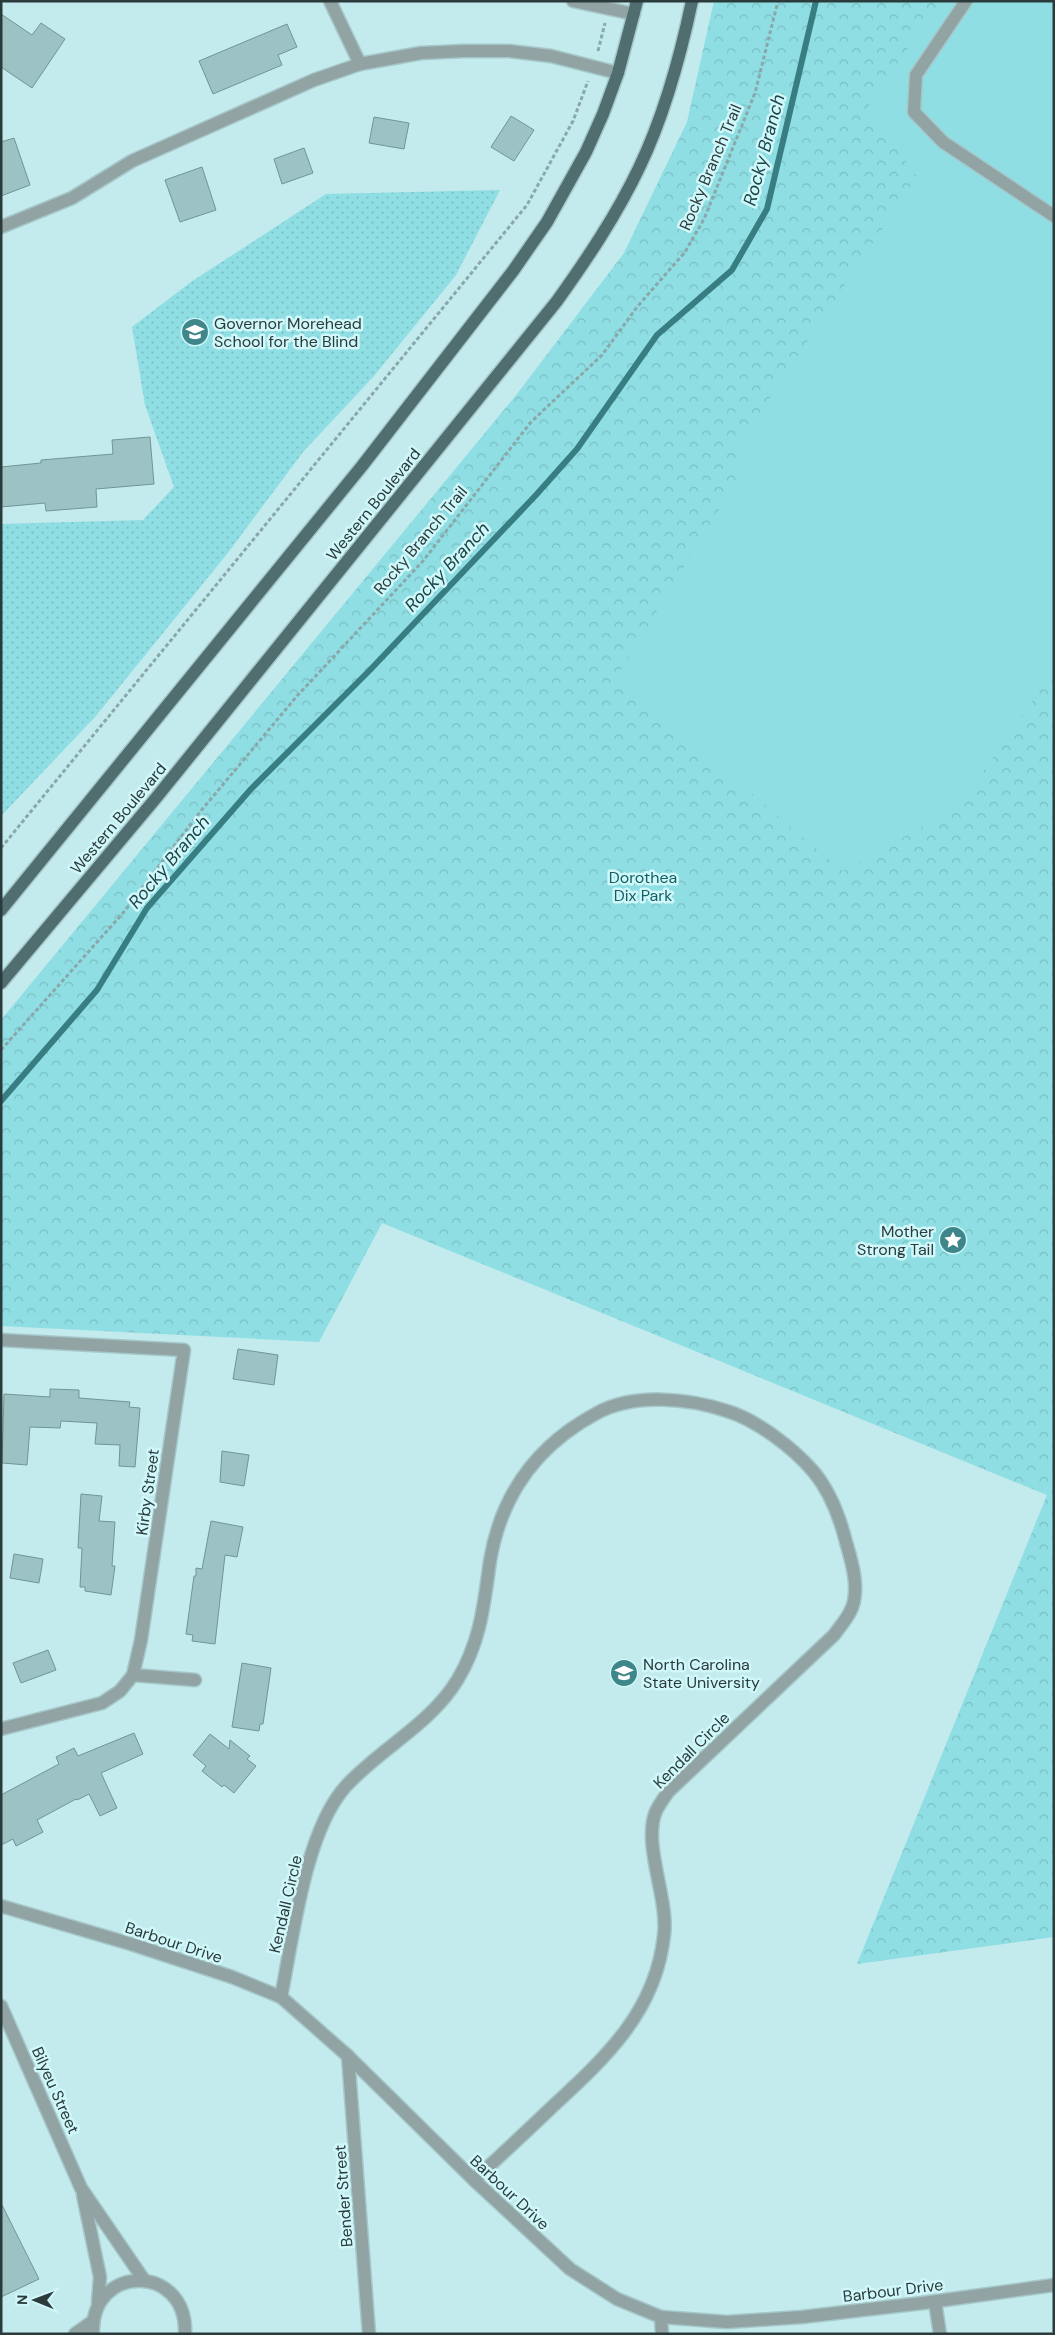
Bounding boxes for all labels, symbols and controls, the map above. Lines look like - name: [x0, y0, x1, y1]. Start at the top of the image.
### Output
- water label: Rocky Branch: [738, 92, 790, 208]
- street label: Rocky Branch Trail: [674, 101, 747, 233]
- place label: Governor Morehead School for the Blind: [214, 313, 362, 352]
- school or university icon: Governor Morehead School for the Blind: [180, 317, 210, 347]
- street label: Western Boulevard: [322, 444, 425, 565]
- street label: Rocky Branch Trail: [369, 482, 471, 598]
- water label: Rocky Branch: [400, 518, 494, 616]
- street label: Western Boulevard: [66, 758, 171, 878]
- water label: Rocky Branch: [123, 810, 215, 914]
- park label: Dorothea Dix Park: [609, 867, 677, 906]
- place label: Mother Strong Tail: [857, 1221, 934, 1260]
- place icon: Mother Strong Tail: [938, 1225, 968, 1255]
- street label: Kirby Street: [131, 1448, 164, 1537]
- place label: North Carolina State University: [643, 1654, 760, 1693]
- school or university icon: North Carolina State University: [609, 1658, 639, 1688]
- street label: Kendall Circle: [649, 1708, 734, 1793]
- street label: Kendall Circle: [264, 1853, 307, 1955]
- street label: Barbour Drive: [123, 1917, 225, 1968]
- street label: Bilyeu Street: [27, 2043, 84, 2137]
- street label: Bender Street: [329, 2144, 358, 2248]
- street label: Barbour Drive: [466, 2150, 554, 2234]
- street label: Barbour Drive: [842, 2274, 944, 2307]
- north arrow: [10, 2275, 60, 2325]
- text: N: [13, 2295, 31, 2305]

